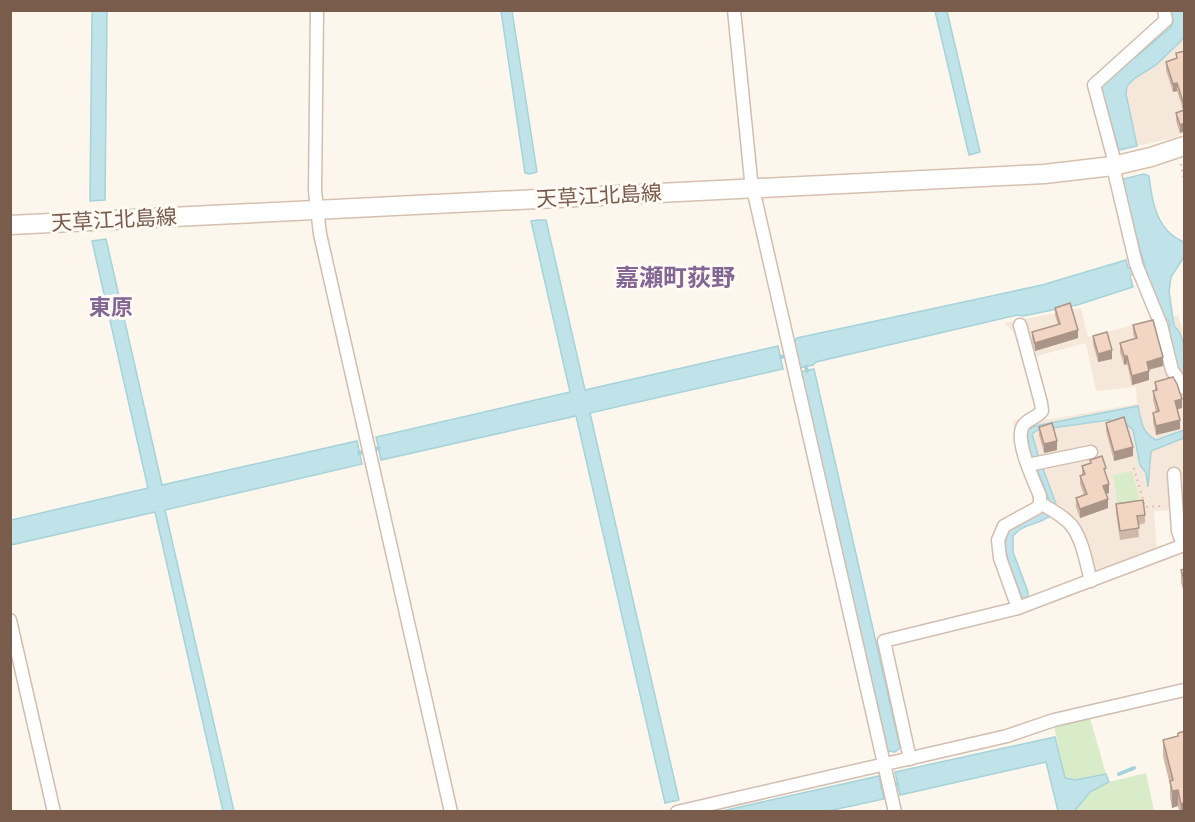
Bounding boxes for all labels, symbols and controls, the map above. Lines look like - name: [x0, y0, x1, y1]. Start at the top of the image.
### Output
- street label: 天草江北島線: [535, 179, 662, 210]
- street label: 天草江北島線: [50, 203, 177, 234]
- district label: 嘉瀬町荻野: [615, 262, 735, 291]
- district label: 東原: [89, 293, 133, 320]

